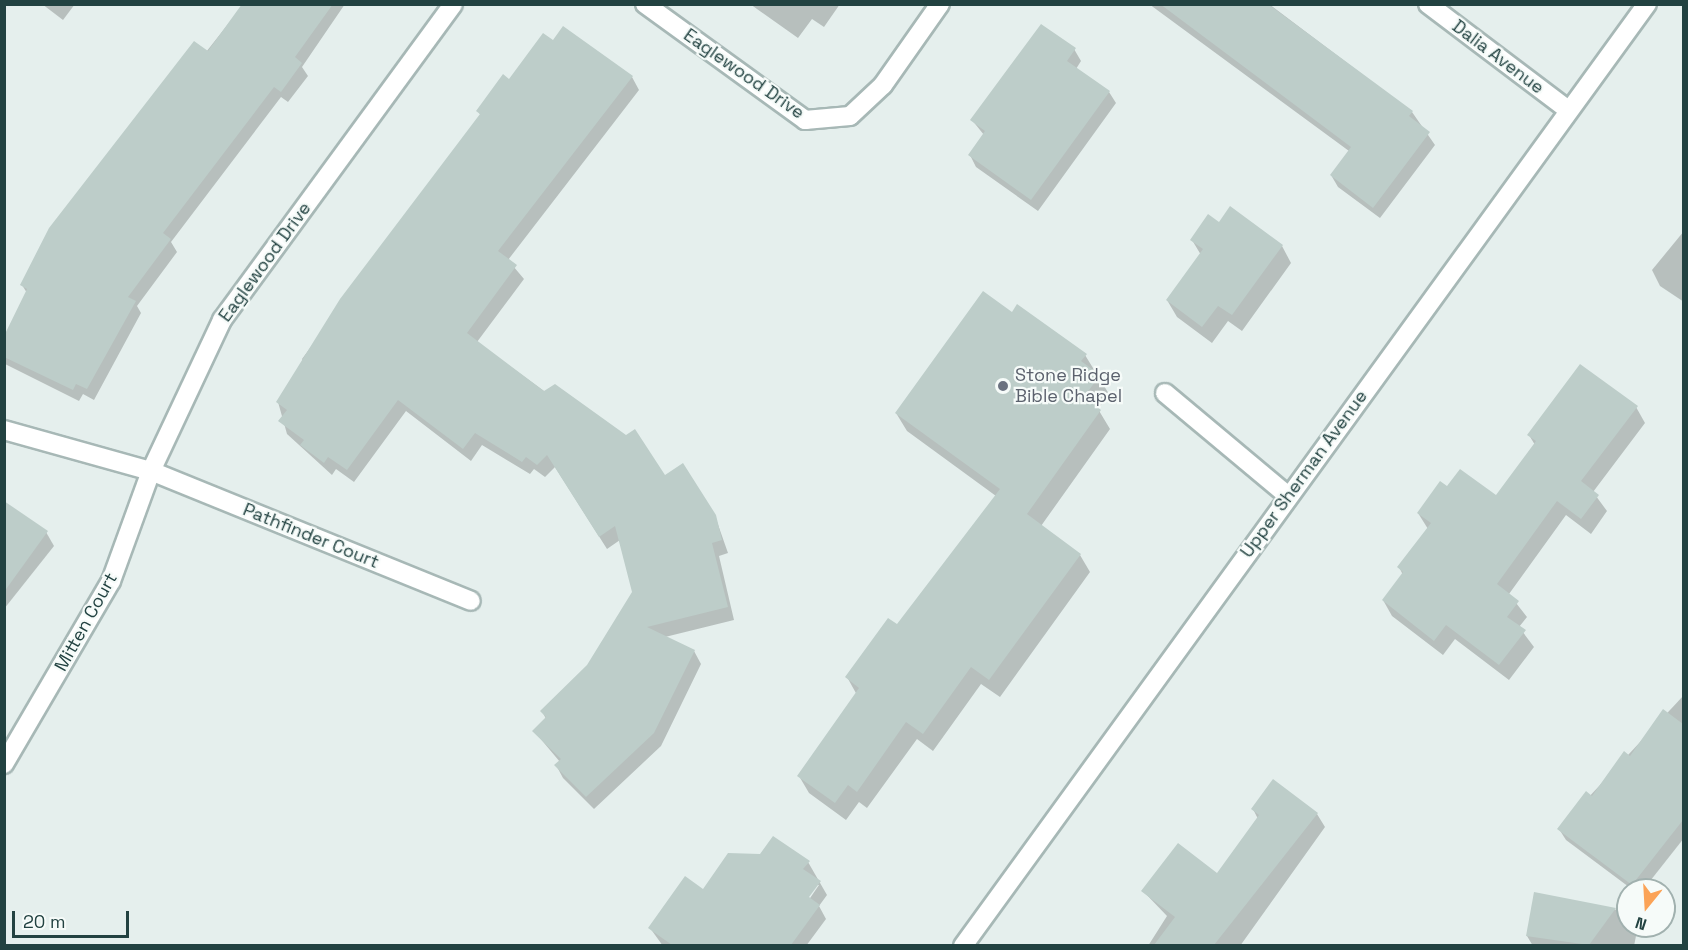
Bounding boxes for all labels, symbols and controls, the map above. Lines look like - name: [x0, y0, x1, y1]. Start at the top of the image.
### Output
- street label: Dalia Avenue: [1448, 15, 1548, 99]
- street label: Eaglewood Drive: [679, 24, 809, 124]
- street label: Eaglewood Drive: [214, 198, 316, 326]
- place label: Stone Ridge Bible Chapel: [1015, 365, 1122, 407]
- marker: Stone Ridge Bible Chapel: [996, 379, 1010, 393]
- street label: Upper Sherman Avenue: [1236, 386, 1372, 562]
- street label: Pathfinder Court: [240, 499, 382, 573]
- street label: Mitten Court: [50, 569, 122, 675]
- north arrow: [1616, 878, 1676, 938]
- scale bar: [15, 899, 132, 937]
- text: 20 m: [23, 910, 66, 933]
- text: N: [1633, 912, 1649, 935]

